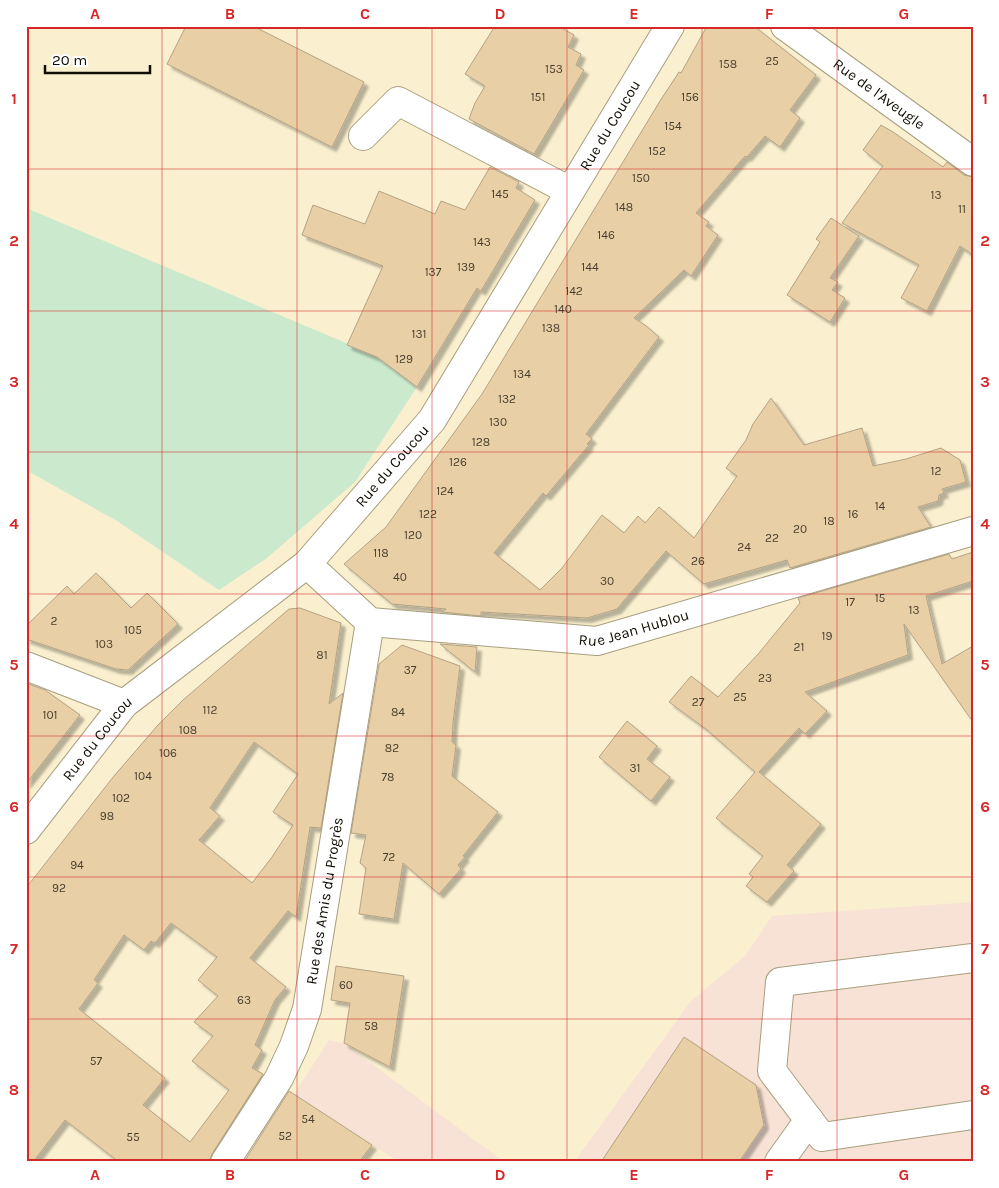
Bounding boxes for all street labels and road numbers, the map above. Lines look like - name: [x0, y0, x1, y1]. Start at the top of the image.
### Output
- street label: Rue de l'Aveugle: [830, 55, 928, 133]
- street label: Rue du Coucou: [576, 77, 644, 174]
- street label: Rue du Coucou: [352, 421, 433, 511]
- street label: Rue Jean Hublou: [578, 606, 691, 650]
- street label: Rue du Coucou: [59, 692, 136, 784]
- street label: Rue des Amis du Progrès: [302, 816, 347, 986]

